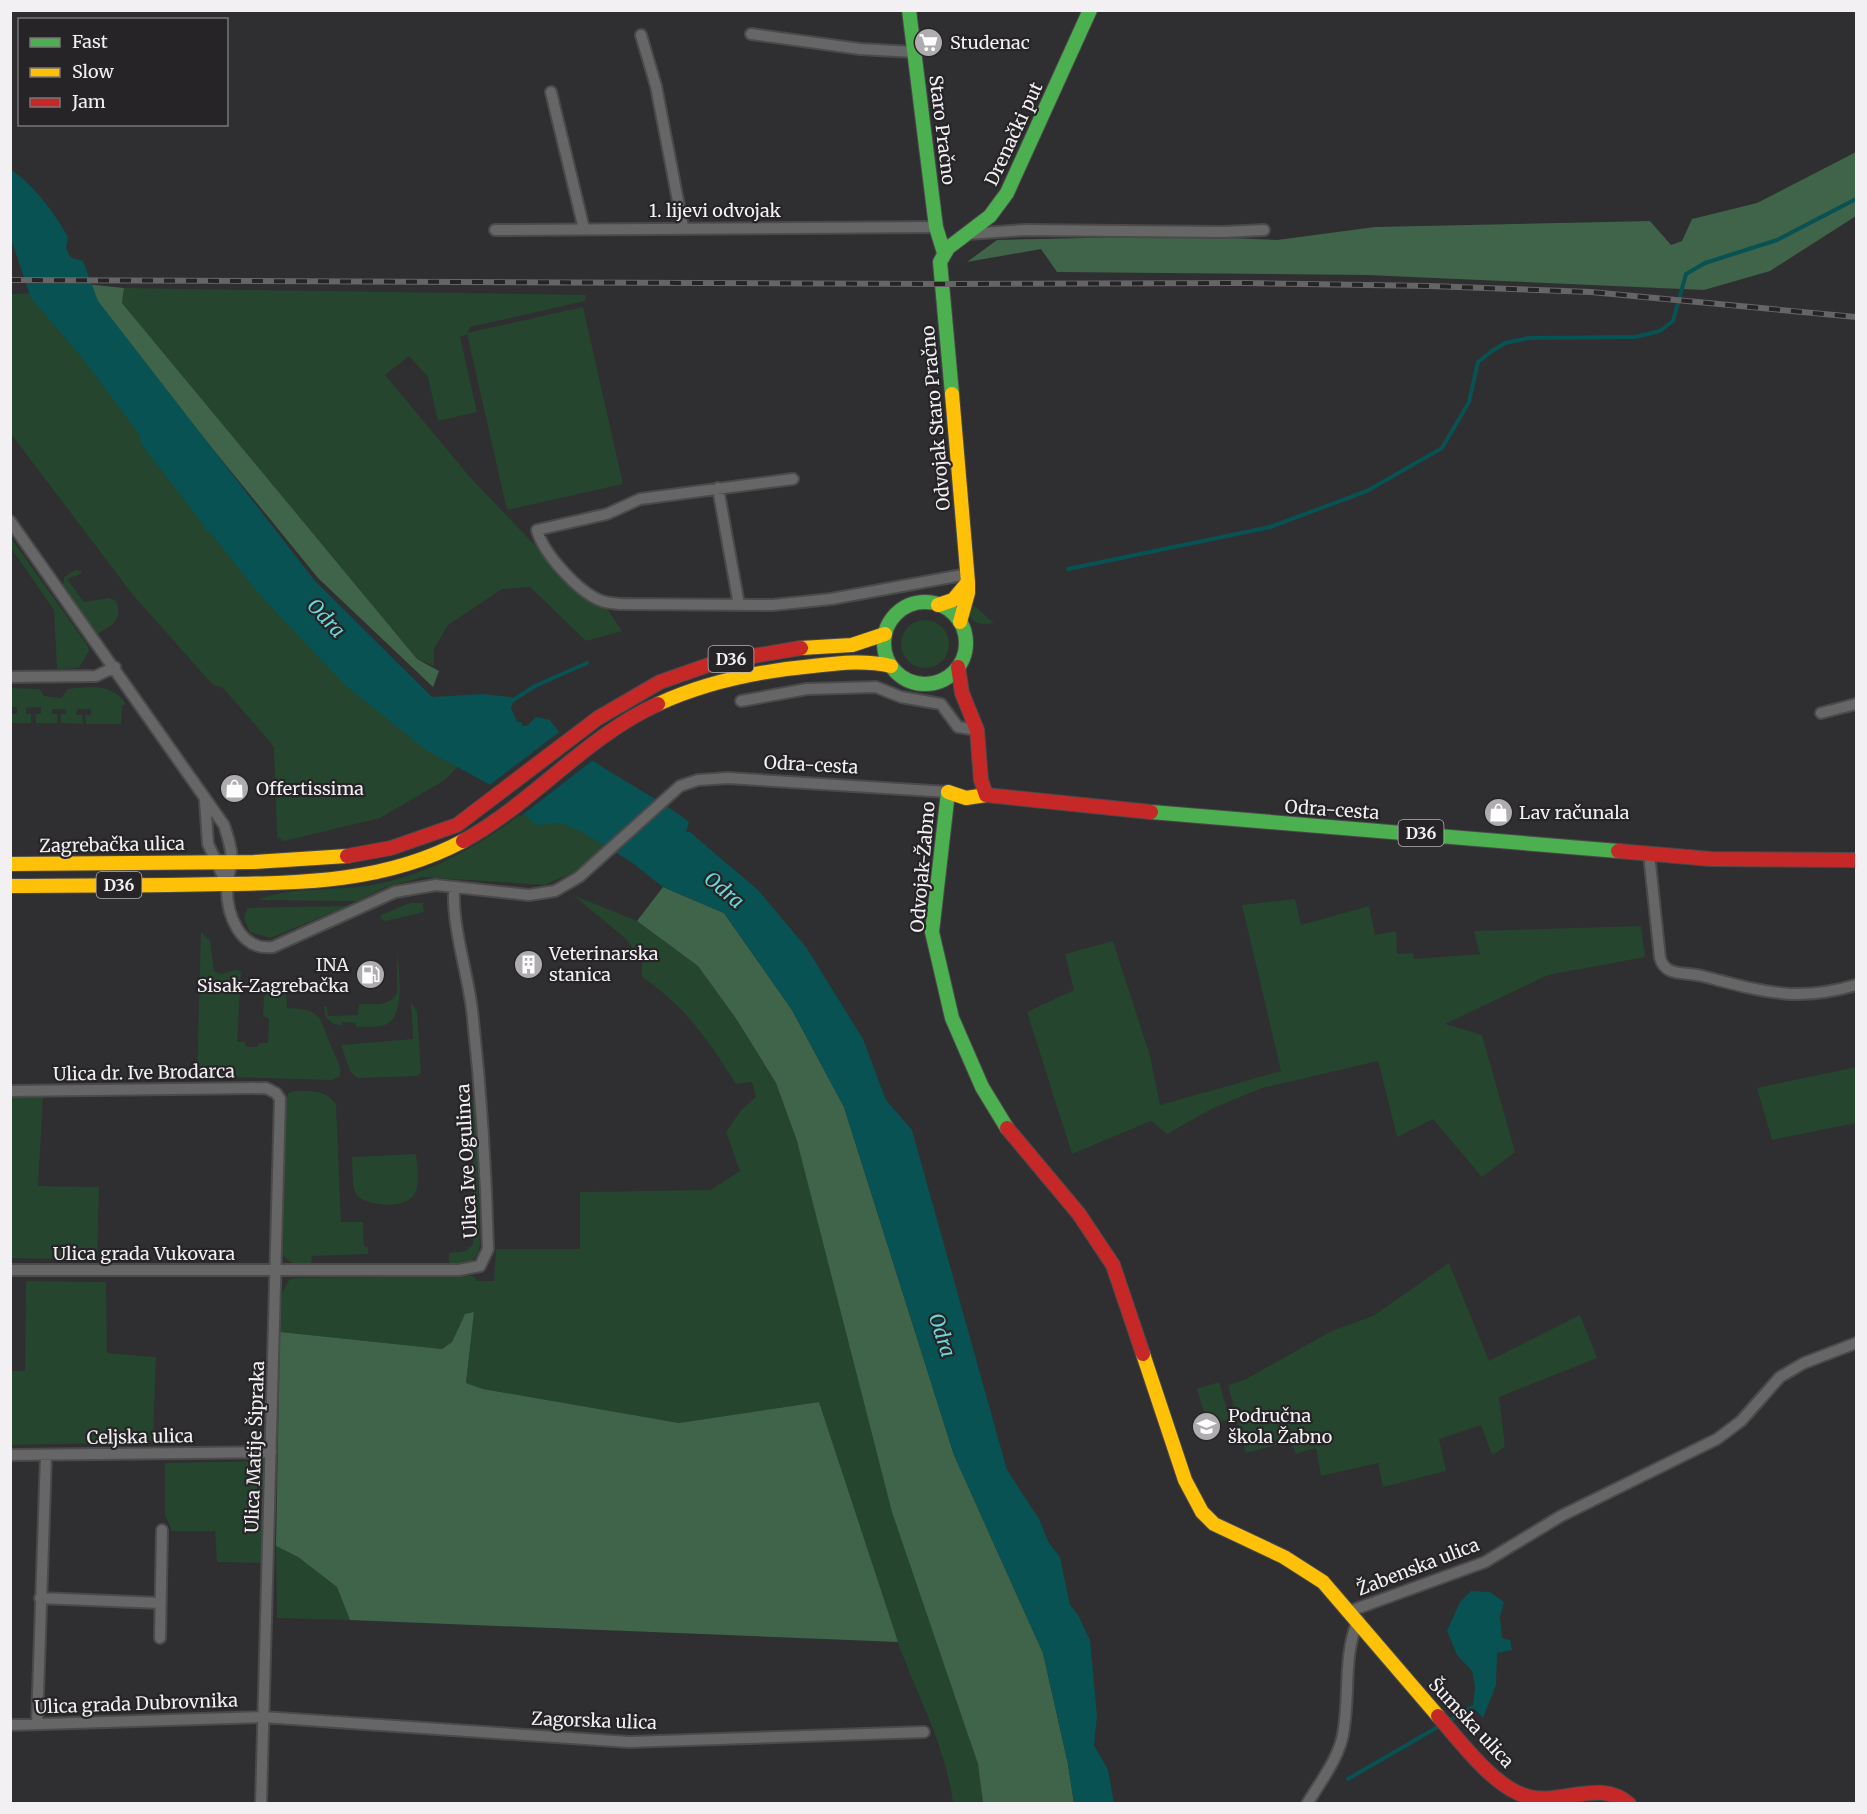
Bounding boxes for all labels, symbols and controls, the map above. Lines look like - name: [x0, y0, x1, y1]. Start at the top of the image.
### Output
- legend: [18, 18, 228, 126]
- supermarket icon: Studenac: [913, 27, 945, 59]
- text: Fast: [72, 30, 108, 53]
- place label: Studenac: [950, 31, 1030, 54]
- text: Slow: [72, 60, 115, 83]
- street label: Staro Pračno: [924, 74, 961, 186]
- street label: Drenački put: [979, 78, 1048, 189]
- text: Jam: [71, 90, 106, 113]
- street label: 1. lijevi odvojak: [649, 199, 782, 222]
- street label: Odvojak Staro Pračno: [916, 325, 955, 512]
- water label: Odra: [302, 593, 351, 642]
- road number: D36: [708, 646, 754, 672]
- street label: Odra-cesta: [763, 751, 859, 778]
- shop icon: Offertissima: [219, 773, 251, 805]
- place label: Offertissima: [256, 777, 364, 800]
- street label: Odra-cesta: [1284, 795, 1380, 824]
- shop icon: Lav računala: [1482, 797, 1514, 829]
- street label: Odvojak-Žabno: [905, 801, 940, 933]
- place label: Lav računala: [1519, 801, 1630, 824]
- road number: D36: [1398, 820, 1444, 846]
- street label: Zagrebačka ulica: [39, 832, 185, 857]
- water label: Odra: [699, 866, 749, 913]
- road number: D36: [96, 872, 142, 898]
- place label: Veterinarska stanica: [548, 942, 659, 986]
- building icon: Veterinarska stanica: [512, 948, 544, 980]
- place label: INA Sisak-Zagrebačka: [197, 953, 349, 997]
- fuel station icon: INA Sisak-Zagrebačka: [354, 959, 386, 991]
- street label: Ulica dr. Ive Brodarca: [53, 1059, 235, 1086]
- street label: Ulica Ive Ogulinca: [451, 1083, 482, 1239]
- street label: Ulica grada Vukovara: [53, 1242, 236, 1265]
- water label: Odra: [924, 1310, 961, 1360]
- street label: Ulica Matije Šipraka: [240, 1360, 269, 1533]
- place label: Područna škola Žabno: [1228, 1404, 1332, 1448]
- school or university icon: Područna škola Žabno: [1191, 1410, 1223, 1442]
- street label: Celjska ulica: [87, 1424, 194, 1449]
- street label: Žabenska ulica: [1353, 1533, 1483, 1600]
- street label: Šumska ulica: [1424, 1673, 1519, 1773]
- street label: Ulica grada Dubrovnika: [34, 1688, 239, 1719]
- street label: Zagorska ulica: [531, 1707, 658, 1734]

